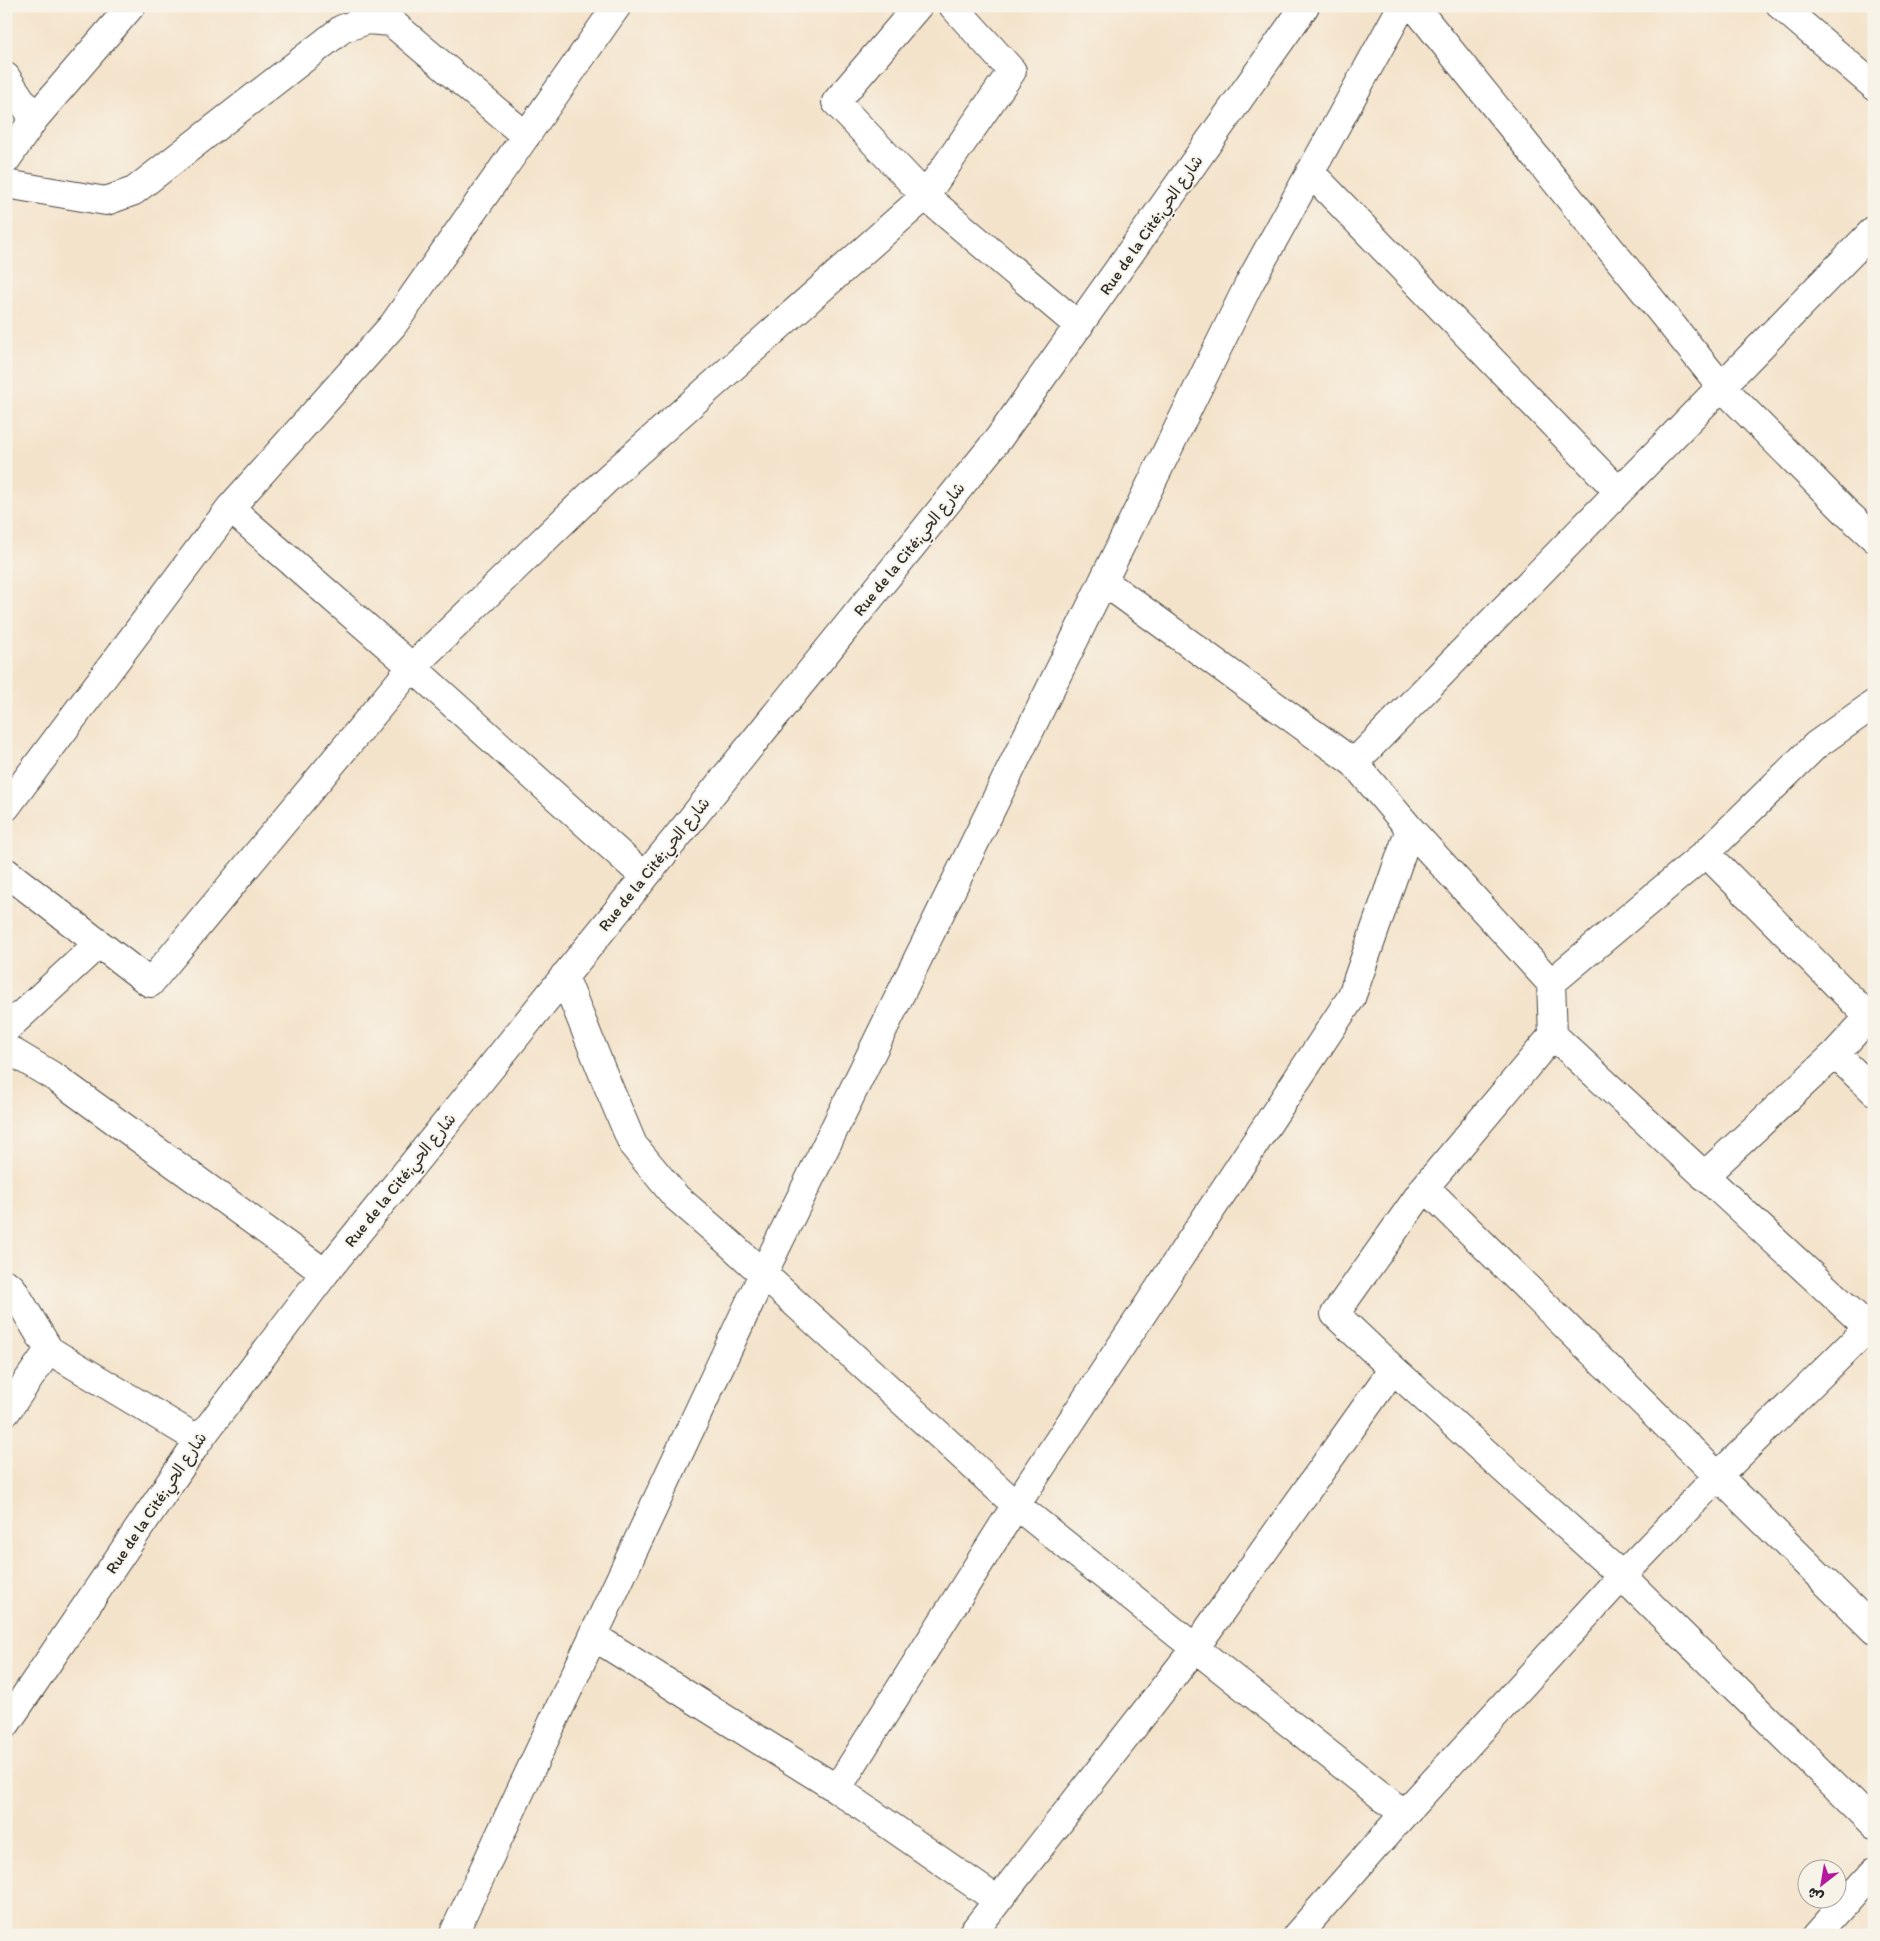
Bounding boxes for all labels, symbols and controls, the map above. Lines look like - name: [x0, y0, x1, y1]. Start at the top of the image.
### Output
- street label: Rue de la Cité;شارع الحي: [1095, 151, 1211, 301]
- street label: Rue de la Cité;شارع الحي: [849, 478, 973, 623]
- street label: Rue de la Cité;شارع الحي: [594, 793, 718, 938]
- street label: Rue de la Cité;شارع الحي: [340, 1109, 464, 1254]
- street label: Rue de la Cité;شارع الحي: [102, 1429, 215, 1580]
- north arrow: [1798, 1858, 1848, 1908]
- text: ش: [1805, 1883, 1827, 1906]

